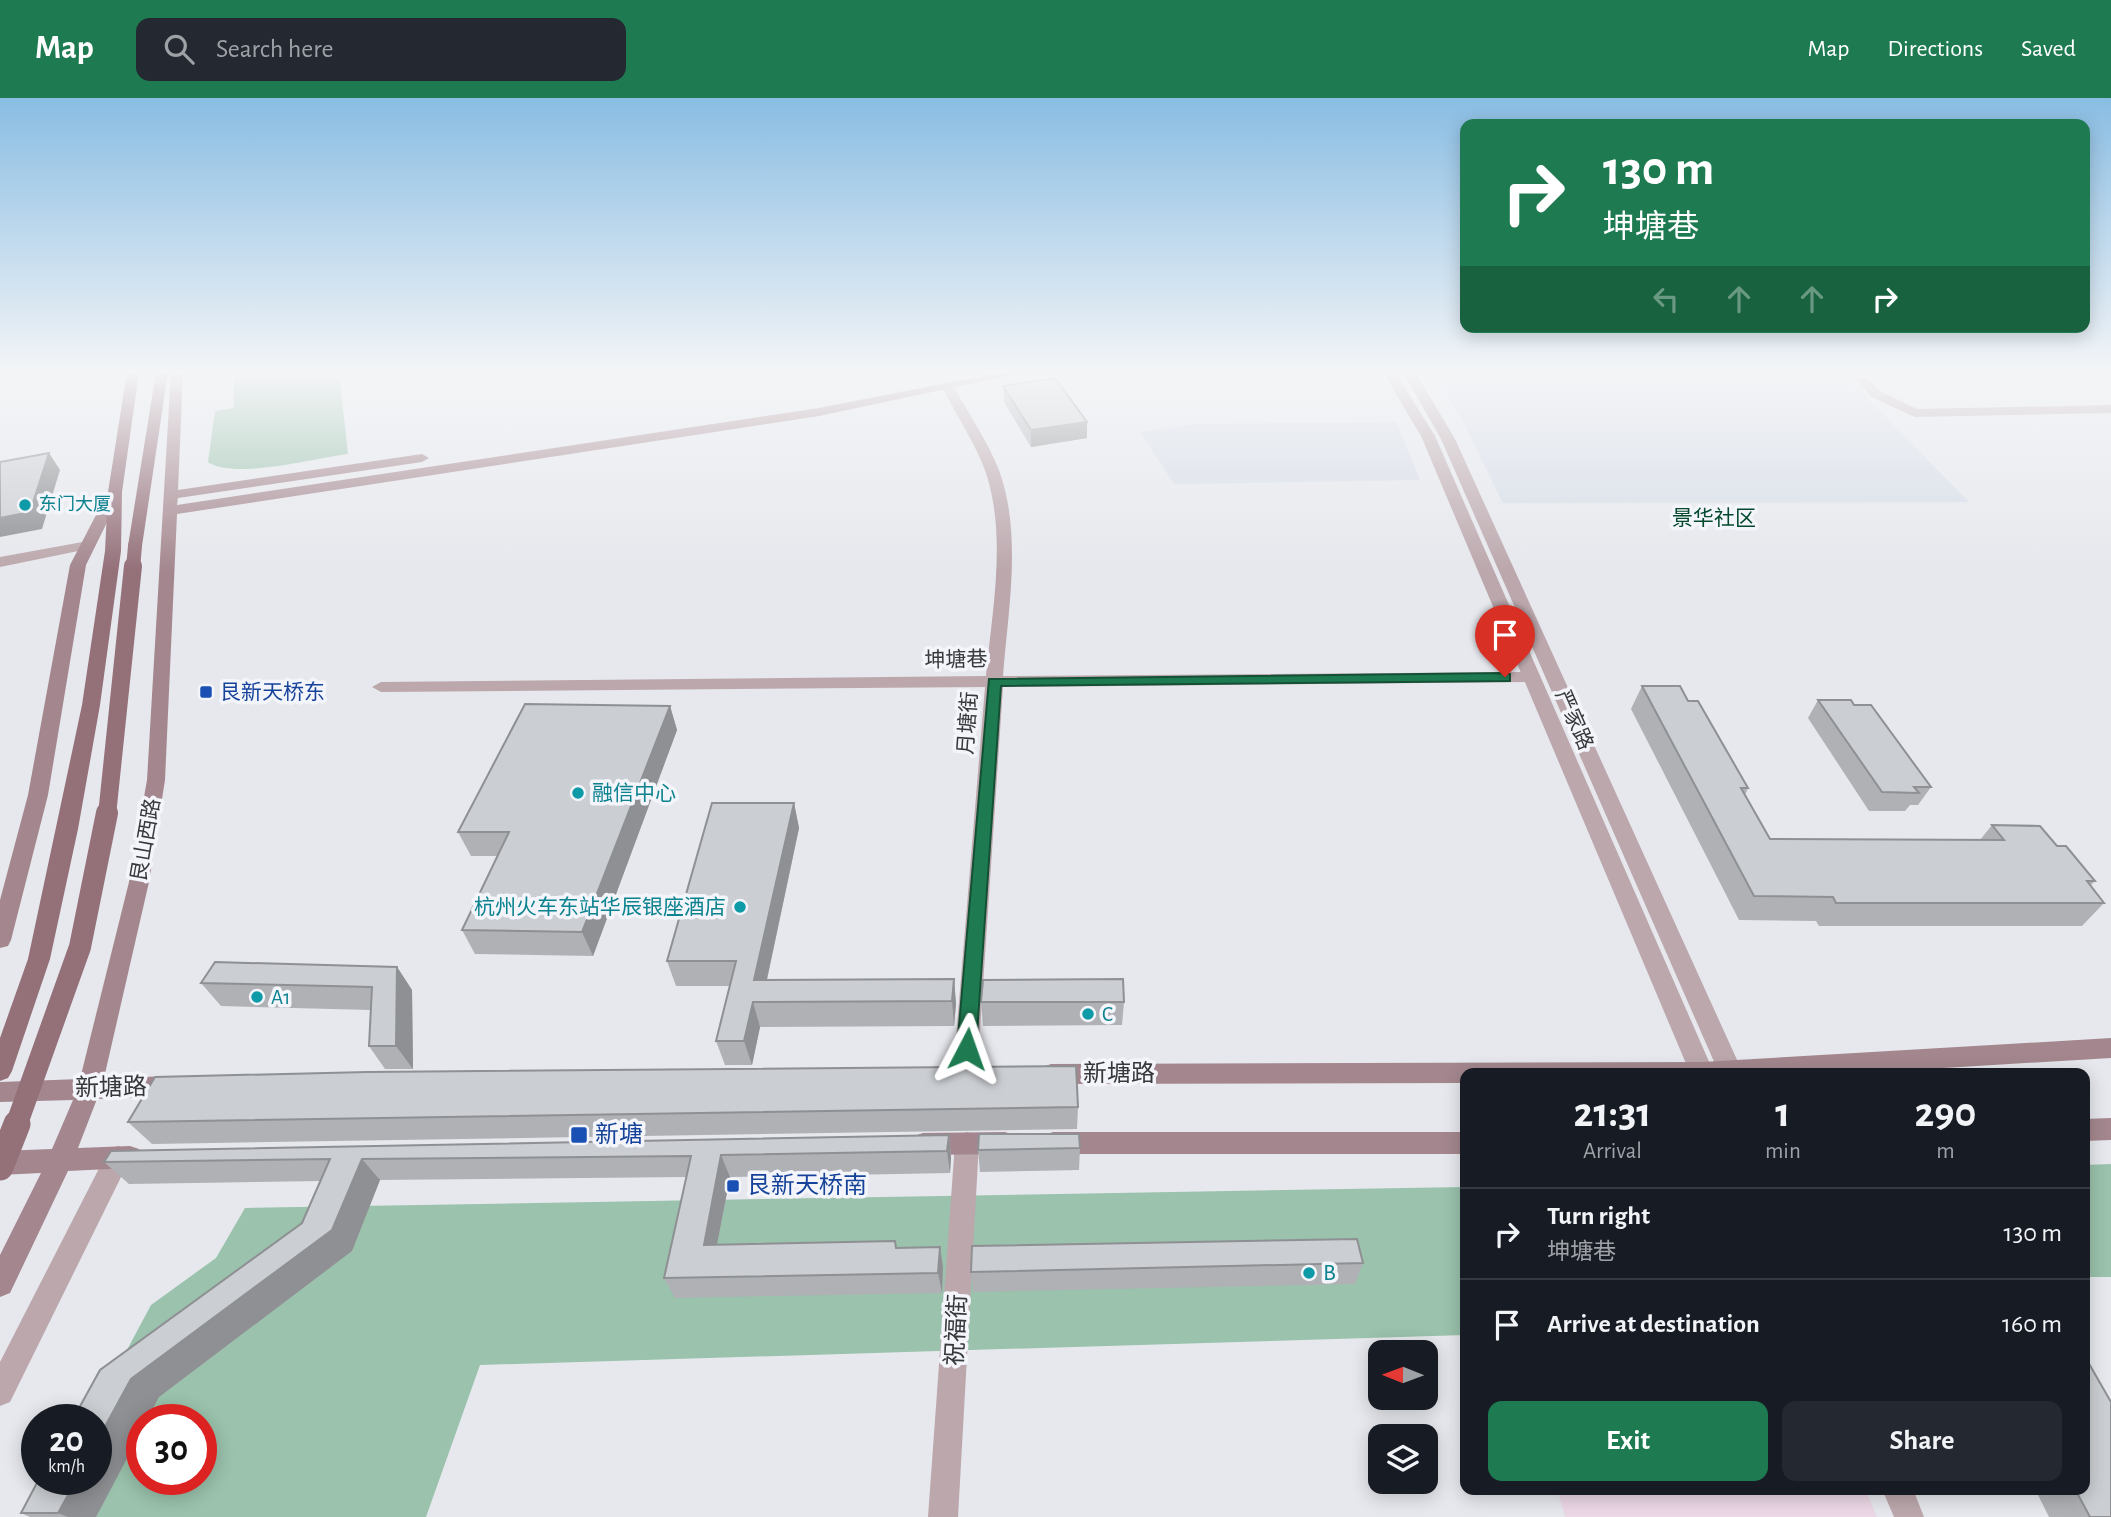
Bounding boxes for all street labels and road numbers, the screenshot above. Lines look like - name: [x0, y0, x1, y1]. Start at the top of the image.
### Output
- street label: 坤塘巷: [924, 648, 988, 671]
- street label: 严家路: [1552, 687, 1597, 753]
- street label: 月塘街: [954, 691, 981, 755]
- street label: 艮山西路: [127, 797, 164, 883]
- street label: 新塘路: [1083, 1060, 1155, 1086]
- street label: 新塘路: [75, 1073, 147, 1101]
- street label: 祝福街: [941, 1293, 971, 1367]

